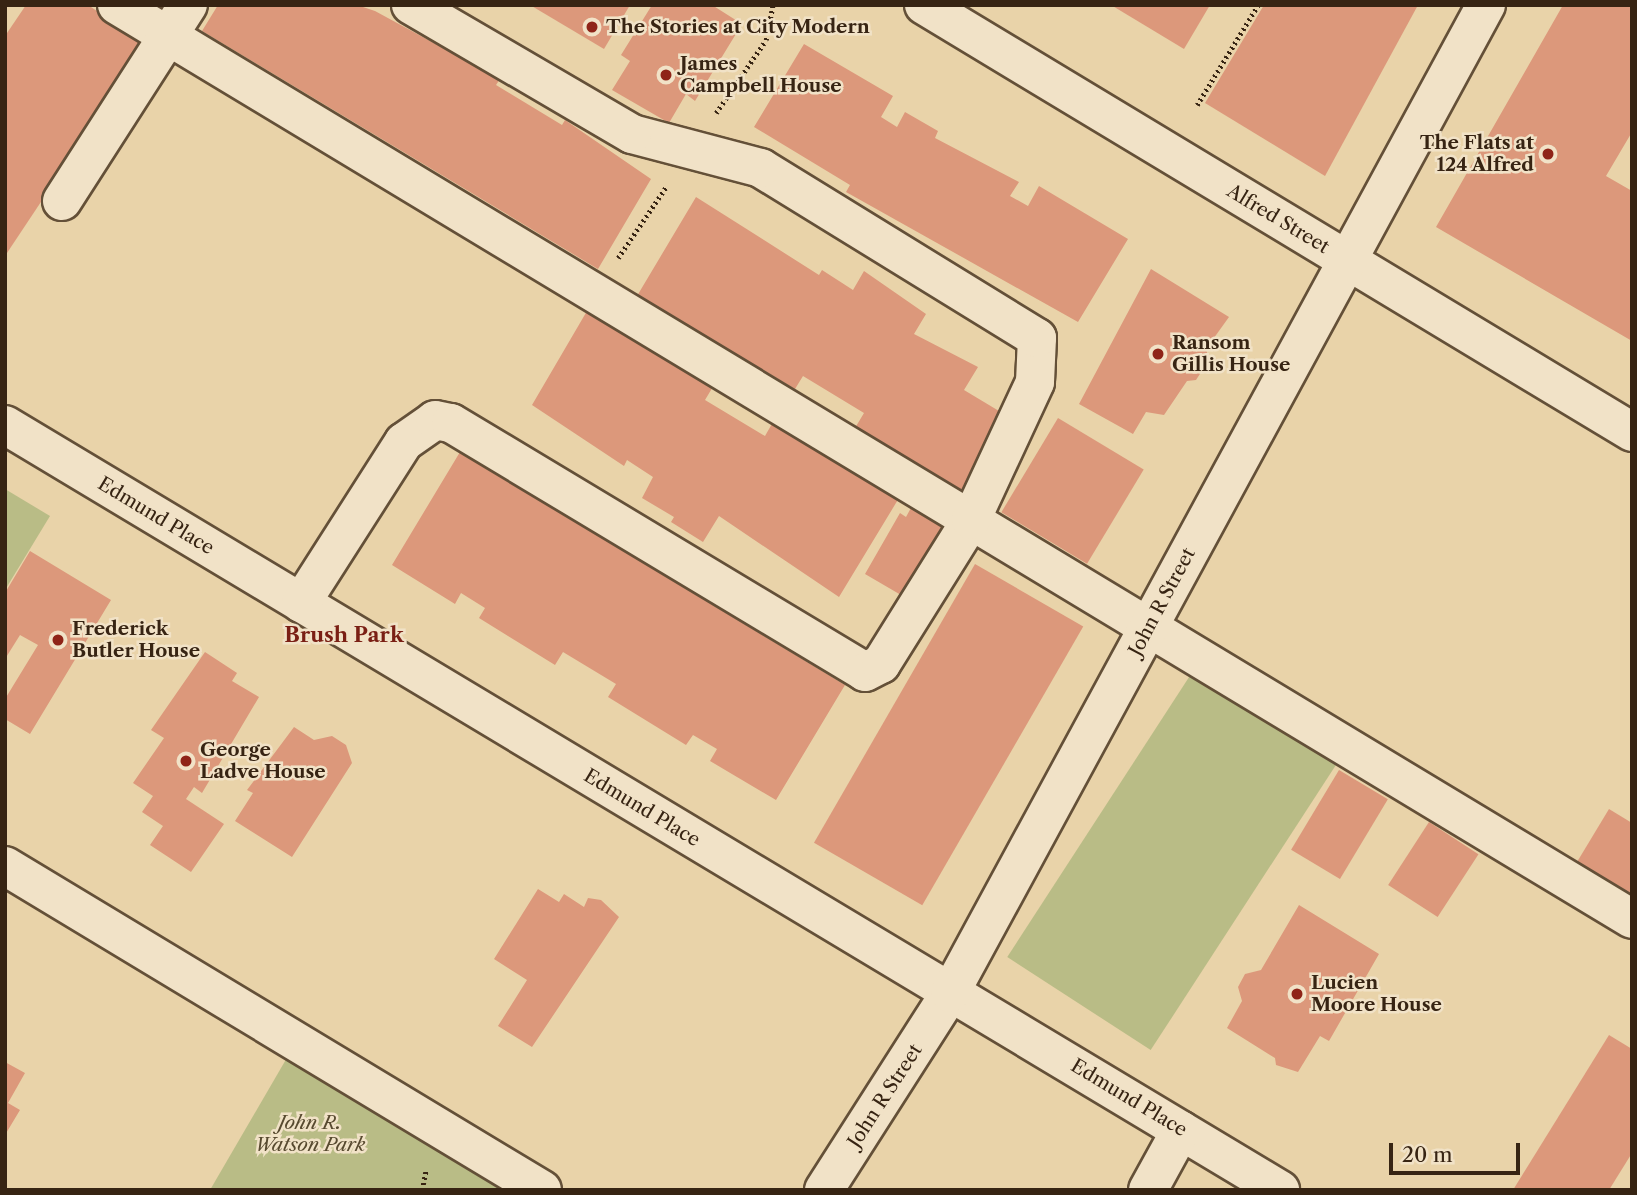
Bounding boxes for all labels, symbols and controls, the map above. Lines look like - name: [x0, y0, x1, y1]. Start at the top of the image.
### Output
- place label: The Stories at City Modern: [606, 16, 870, 38]
- marker: The Stories at City Modern: [584, 19, 600, 35]
- place label: James Campbell House: [680, 53, 842, 97]
- marker: James Campbell House: [658, 67, 674, 83]
- place label: The Flats at 124 Alfred: [1420, 132, 1534, 176]
- marker: The Flats at 124 Alfred: [1540, 146, 1556, 162]
- street label: Alfred Street: [1223, 180, 1333, 258]
- place label: Ransom Gillis House: [1172, 332, 1290, 376]
- marker: Ransom Gillis House: [1150, 346, 1166, 362]
- street label: Edmund Place: [94, 472, 218, 560]
- street label: John R Street: [1124, 544, 1200, 660]
- place label: Frederick Butler House: [72, 618, 200, 662]
- district label: Brush Park: [284, 622, 404, 648]
- marker: Frederick Butler House: [50, 632, 66, 648]
- place label: George Ladve House: [200, 739, 326, 783]
- marker: George Ladve House: [178, 753, 194, 769]
- street label: Edmund Place: [580, 764, 704, 852]
- place label: Lucien Moore House: [1311, 972, 1442, 1016]
- marker: Lucien Moore House: [1289, 986, 1305, 1002]
- street label: John R Street: [843, 1040, 927, 1152]
- street label: Edmund Place: [1067, 1054, 1191, 1142]
- park label: John R. Watson Park: [255, 1112, 365, 1156]
- scale bar: [1392, 1128, 1523, 1172]
- text: 20 m: [1402, 1142, 1453, 1167]

